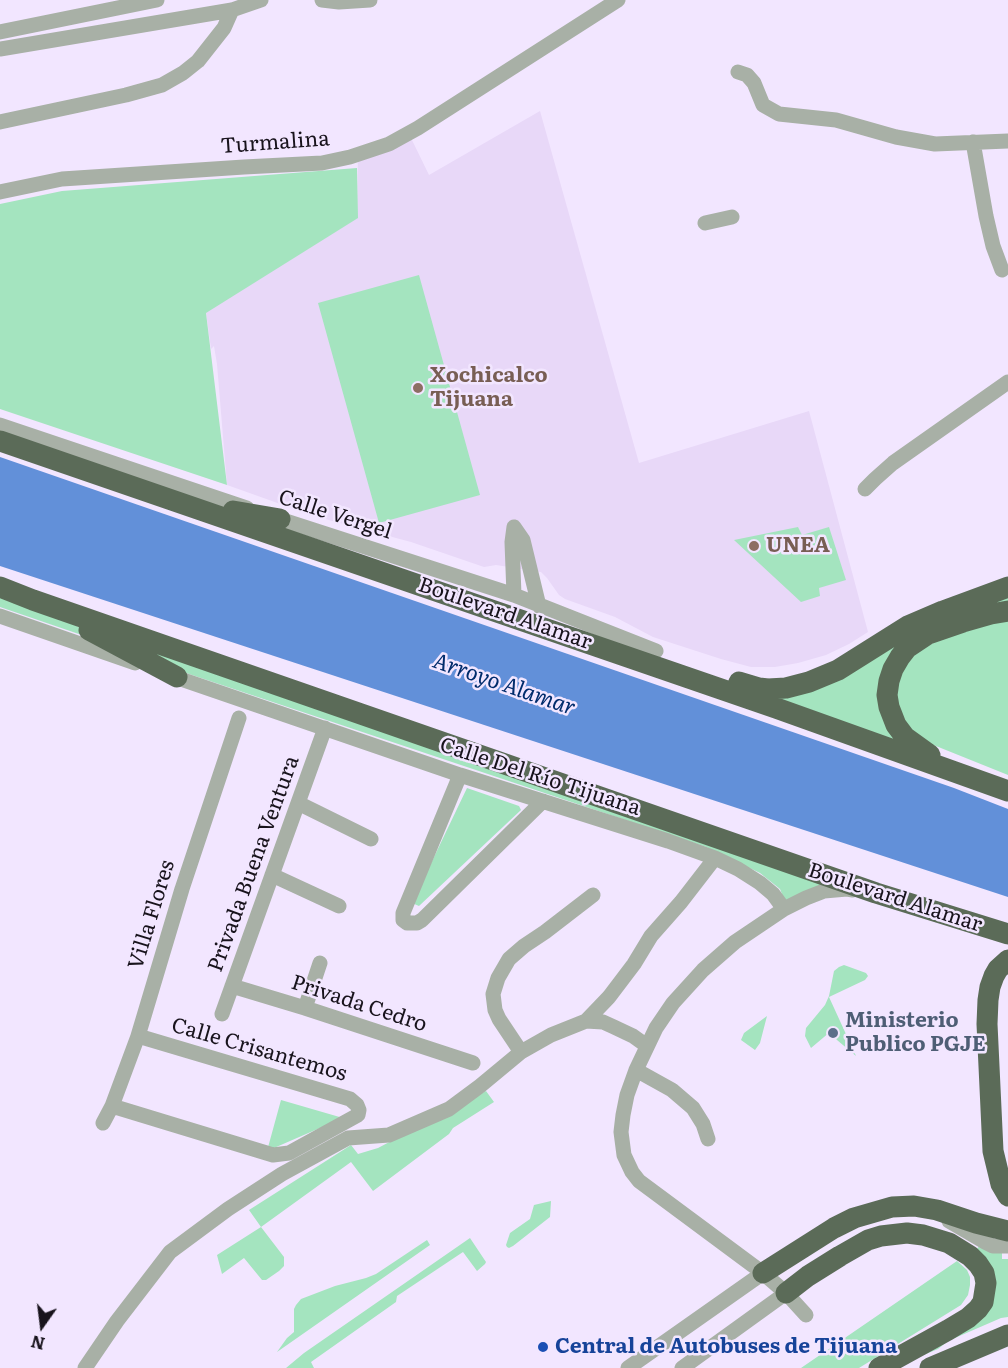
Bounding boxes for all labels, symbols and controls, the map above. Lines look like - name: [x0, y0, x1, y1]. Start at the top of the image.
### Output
- street label: Turmalina: [220, 127, 330, 159]
- place label: Xochicalco Tijuana: [430, 363, 548, 413]
- marker: Xochicalco Tijuana: [411, 381, 425, 395]
- street label: Calle Vergel: [275, 485, 395, 545]
- place label: UNEA: [766, 533, 830, 559]
- marker: UNEA: [747, 539, 761, 553]
- street label: Boulevard Alamar: [415, 572, 595, 656]
- water label: Arroyo Alamar: [429, 648, 579, 722]
- street label: Calle Del Río Tijuana: [436, 733, 644, 821]
- street label: Privada Buena Ventura: [203, 753, 305, 975]
- street label: Villa Flores: [123, 857, 181, 973]
- street label: Boulevard Alamar: [805, 858, 985, 938]
- street label: Privada Cedro: [288, 970, 430, 1038]
- place label: Ministerio Publico PGJE: [845, 1008, 986, 1058]
- street label: Calle Crisantemos: [169, 1013, 349, 1087]
- marker: Ministerio Publico PGJE: [826, 1026, 840, 1040]
- north arrow: [12, 1296, 72, 1356]
- text: N: [28, 1330, 47, 1357]
- place label: Central de Autobuses de Tijuana: [555, 1334, 897, 1360]
- marker: Central de Autobuses de Tijuana: [536, 1340, 550, 1354]

